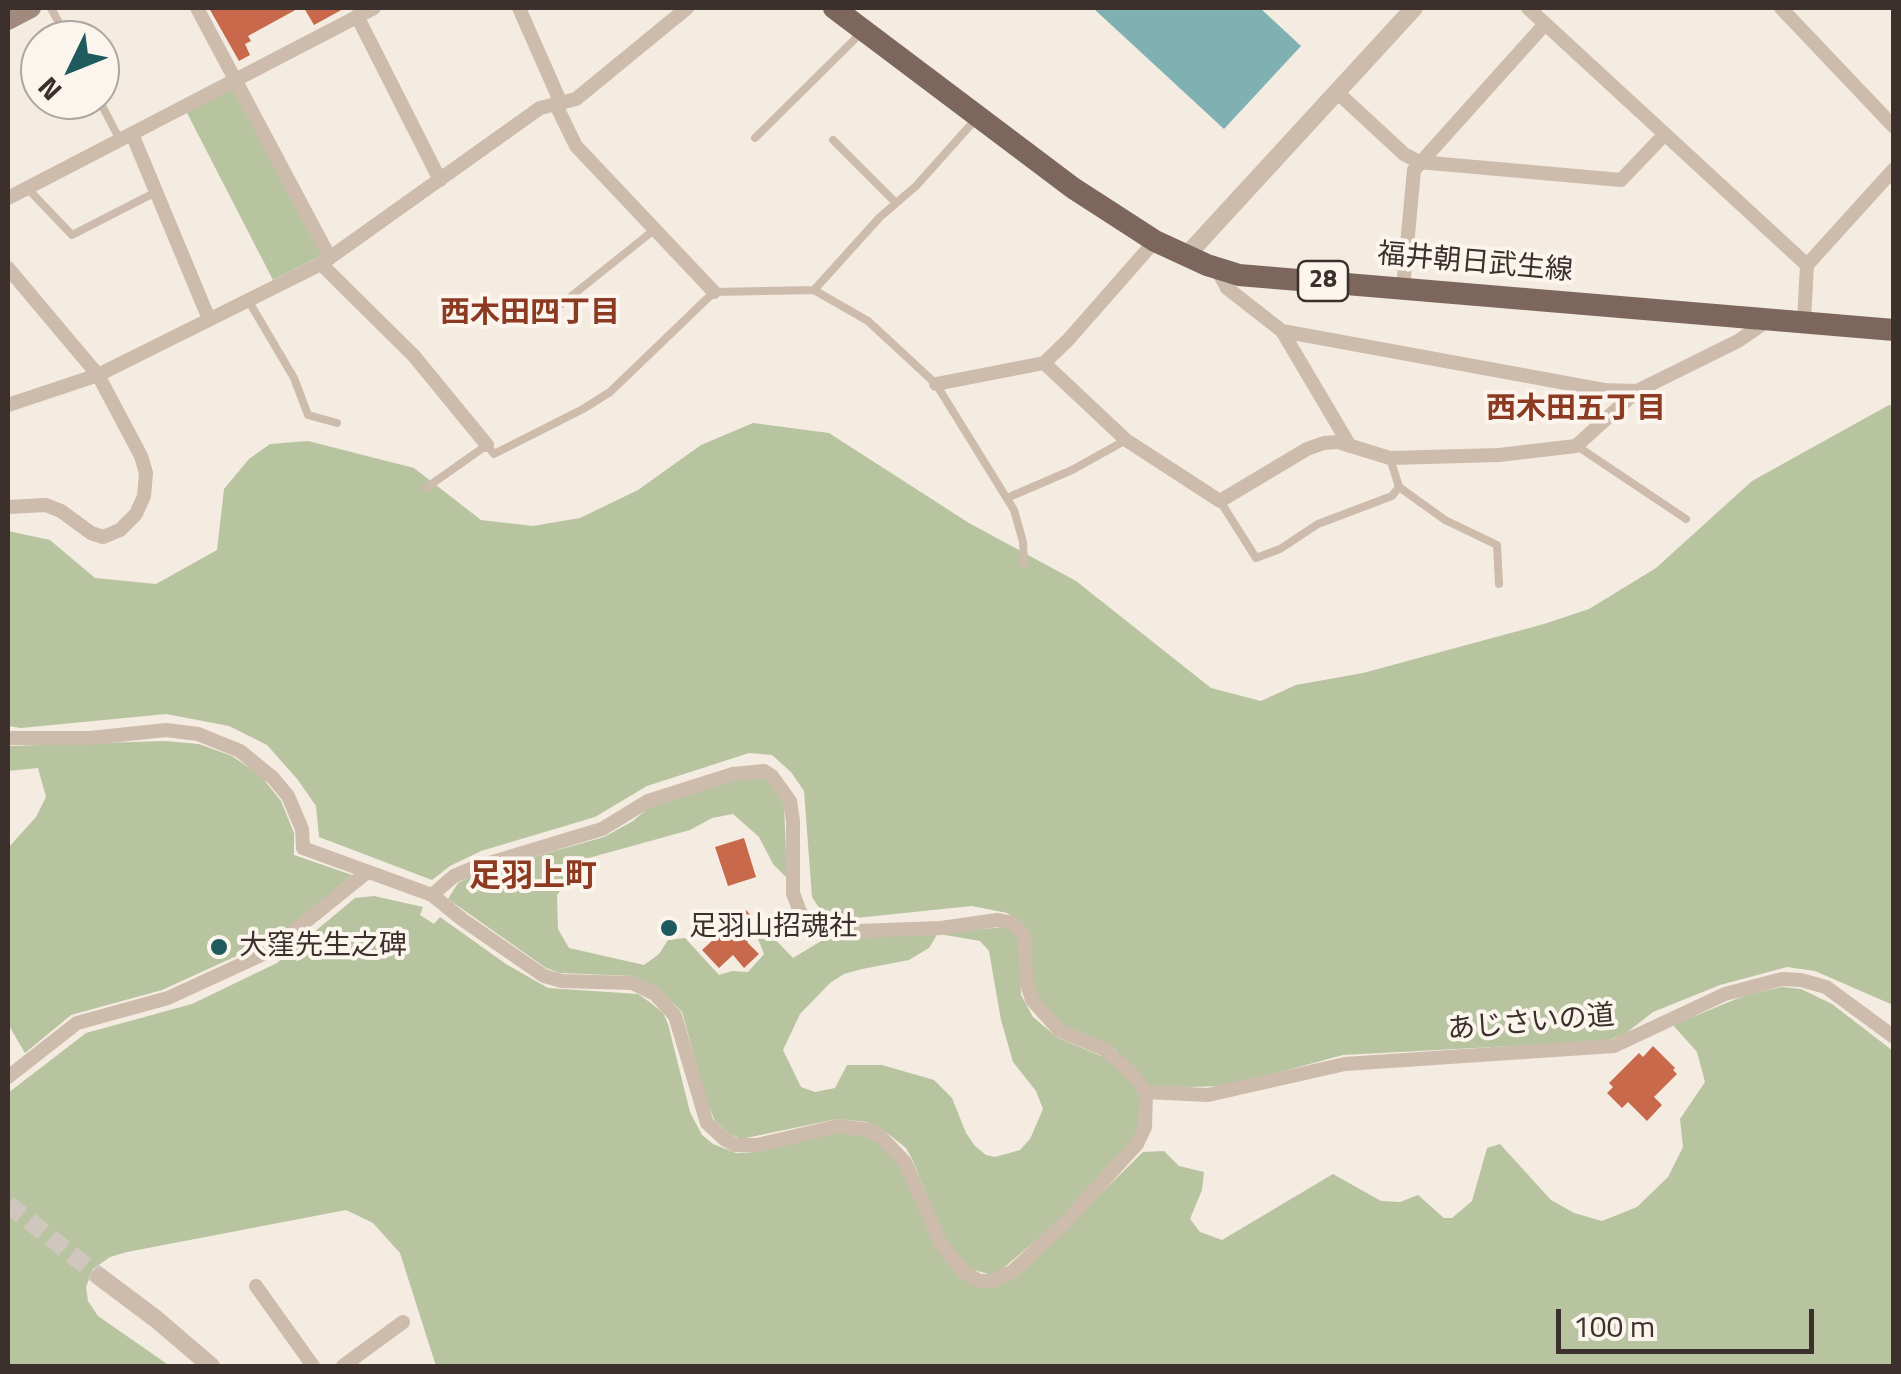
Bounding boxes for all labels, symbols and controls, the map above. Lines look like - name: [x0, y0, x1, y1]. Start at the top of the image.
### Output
- north arrow: [20, 20, 120, 120]
- text: N: [27, 68, 71, 111]
- street label: 福井朝日武生線: [1376, 239, 1574, 289]
- road number: 28: [1298, 261, 1348, 301]
- district label: 西木田四丁目: [440, 297, 620, 333]
- district label: 西木田五丁目: [1486, 393, 1666, 429]
- district label: 足羽上町: [469, 859, 597, 897]
- place label: 足羽山招魂社: [689, 911, 857, 945]
- marker: 足羽山招魂社: [658, 917, 680, 939]
- place label: 大窪先生之碑: [239, 930, 407, 964]
- marker: 大窪先生之碑: [208, 936, 230, 958]
- street label: あじさいの道: [1446, 1000, 1616, 1048]
- scale bar: [1561, 1289, 1818, 1351]
- text: 100 m: [1573, 1303, 1655, 1349]

